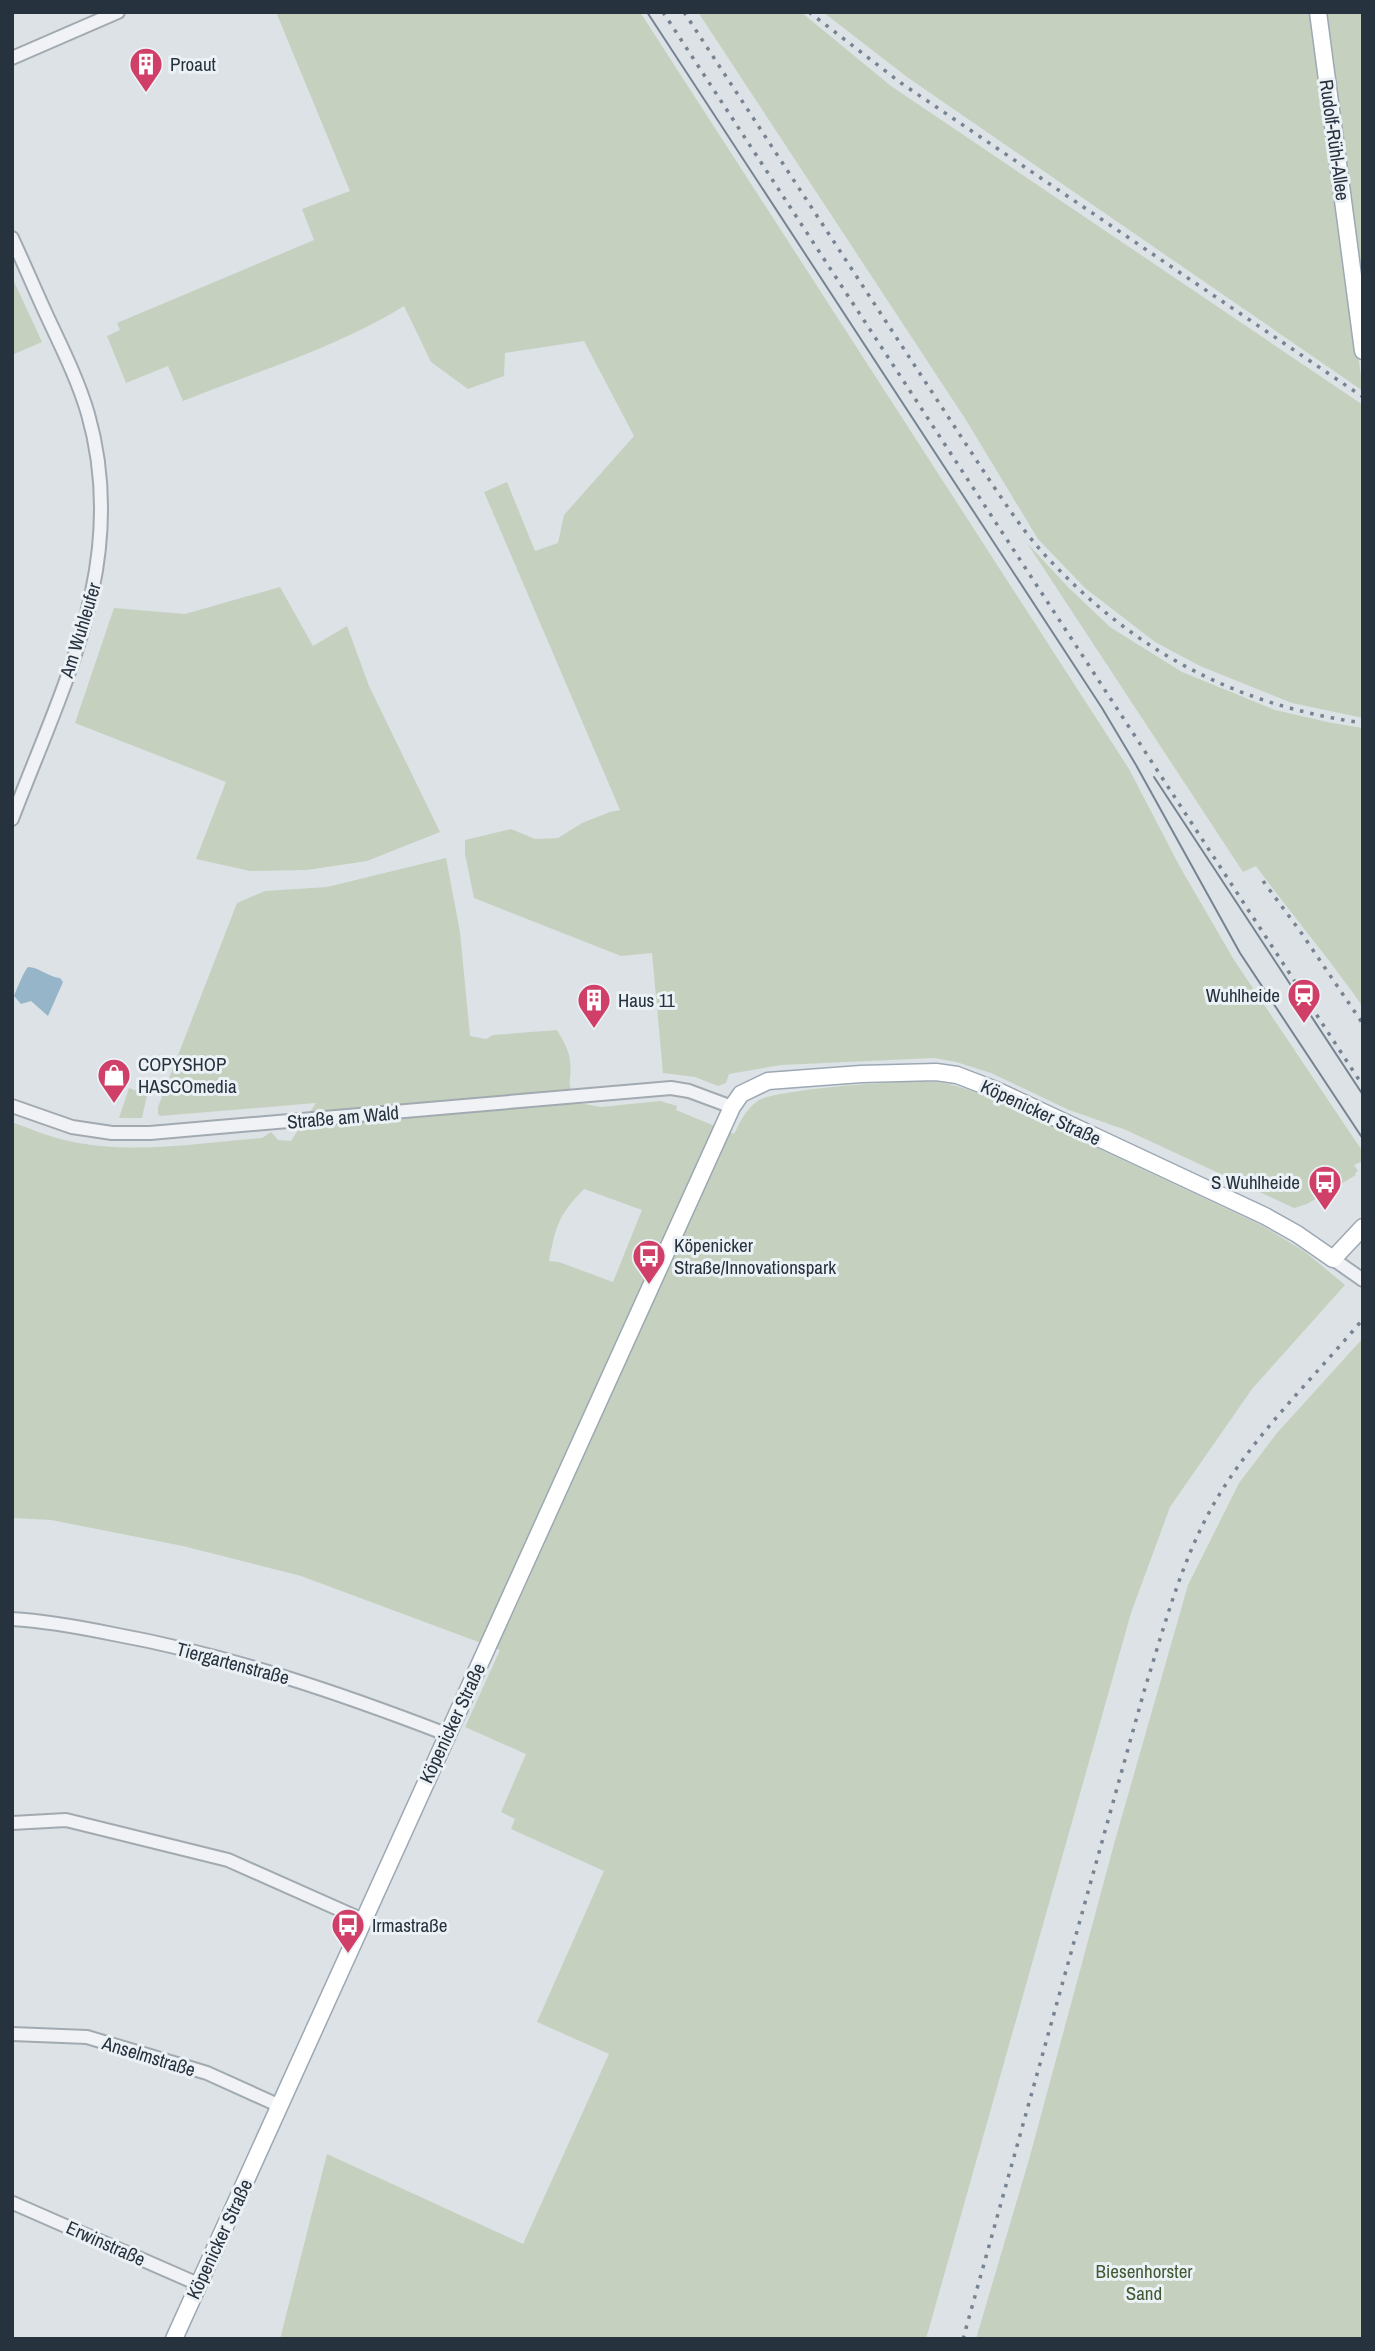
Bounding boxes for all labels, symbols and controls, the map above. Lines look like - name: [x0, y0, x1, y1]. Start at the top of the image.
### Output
- building icon: Proaut: [127, 45, 165, 94]
- place label: Proaut: [170, 51, 217, 77]
- street label: Rudolf-Rühl-Allee: [1314, 78, 1356, 202]
- street label: Am Wuhleufer: [53, 578, 107, 682]
- station icon: Wuhlheide: [1285, 976, 1323, 1025]
- building icon: Haus 11: [575, 981, 613, 1030]
- place label: Wuhlheide: [1206, 982, 1280, 1008]
- place label: Haus 11: [618, 987, 675, 1013]
- place label: COPYSHOP HASCOmedia: [138, 1051, 237, 1099]
- shop icon: COPYSHOP HASCOmedia: [95, 1056, 133, 1105]
- street label: Köpenicker Straße: [977, 1073, 1105, 1151]
- street label: Straße am Wald: [286, 1099, 400, 1135]
- bus stop icon: S Wuhlheide: [1306, 1163, 1344, 1212]
- place label: S Wuhlheide: [1211, 1169, 1300, 1195]
- place label: Köpenicker Straße/Innovationspark: [674, 1232, 836, 1280]
- bus stop icon: Köpenicker Straße/Innovationspark: [630, 1237, 668, 1286]
- street label: Tiergartenstraße: [174, 1635, 292, 1691]
- street label: Köpenicker Straße: [413, 1659, 491, 1787]
- bus stop icon: Irmastraße: [329, 1906, 367, 1955]
- place label: Irmastraße: [372, 1912, 447, 1938]
- street label: Anselmstraße: [98, 2029, 199, 2082]
- street label: Köpenicker Straße: [180, 2175, 258, 2303]
- street label: Erwinstraße: [62, 2214, 150, 2272]
- park label: Biesenhorster Sand: [1096, 2258, 1193, 2306]

